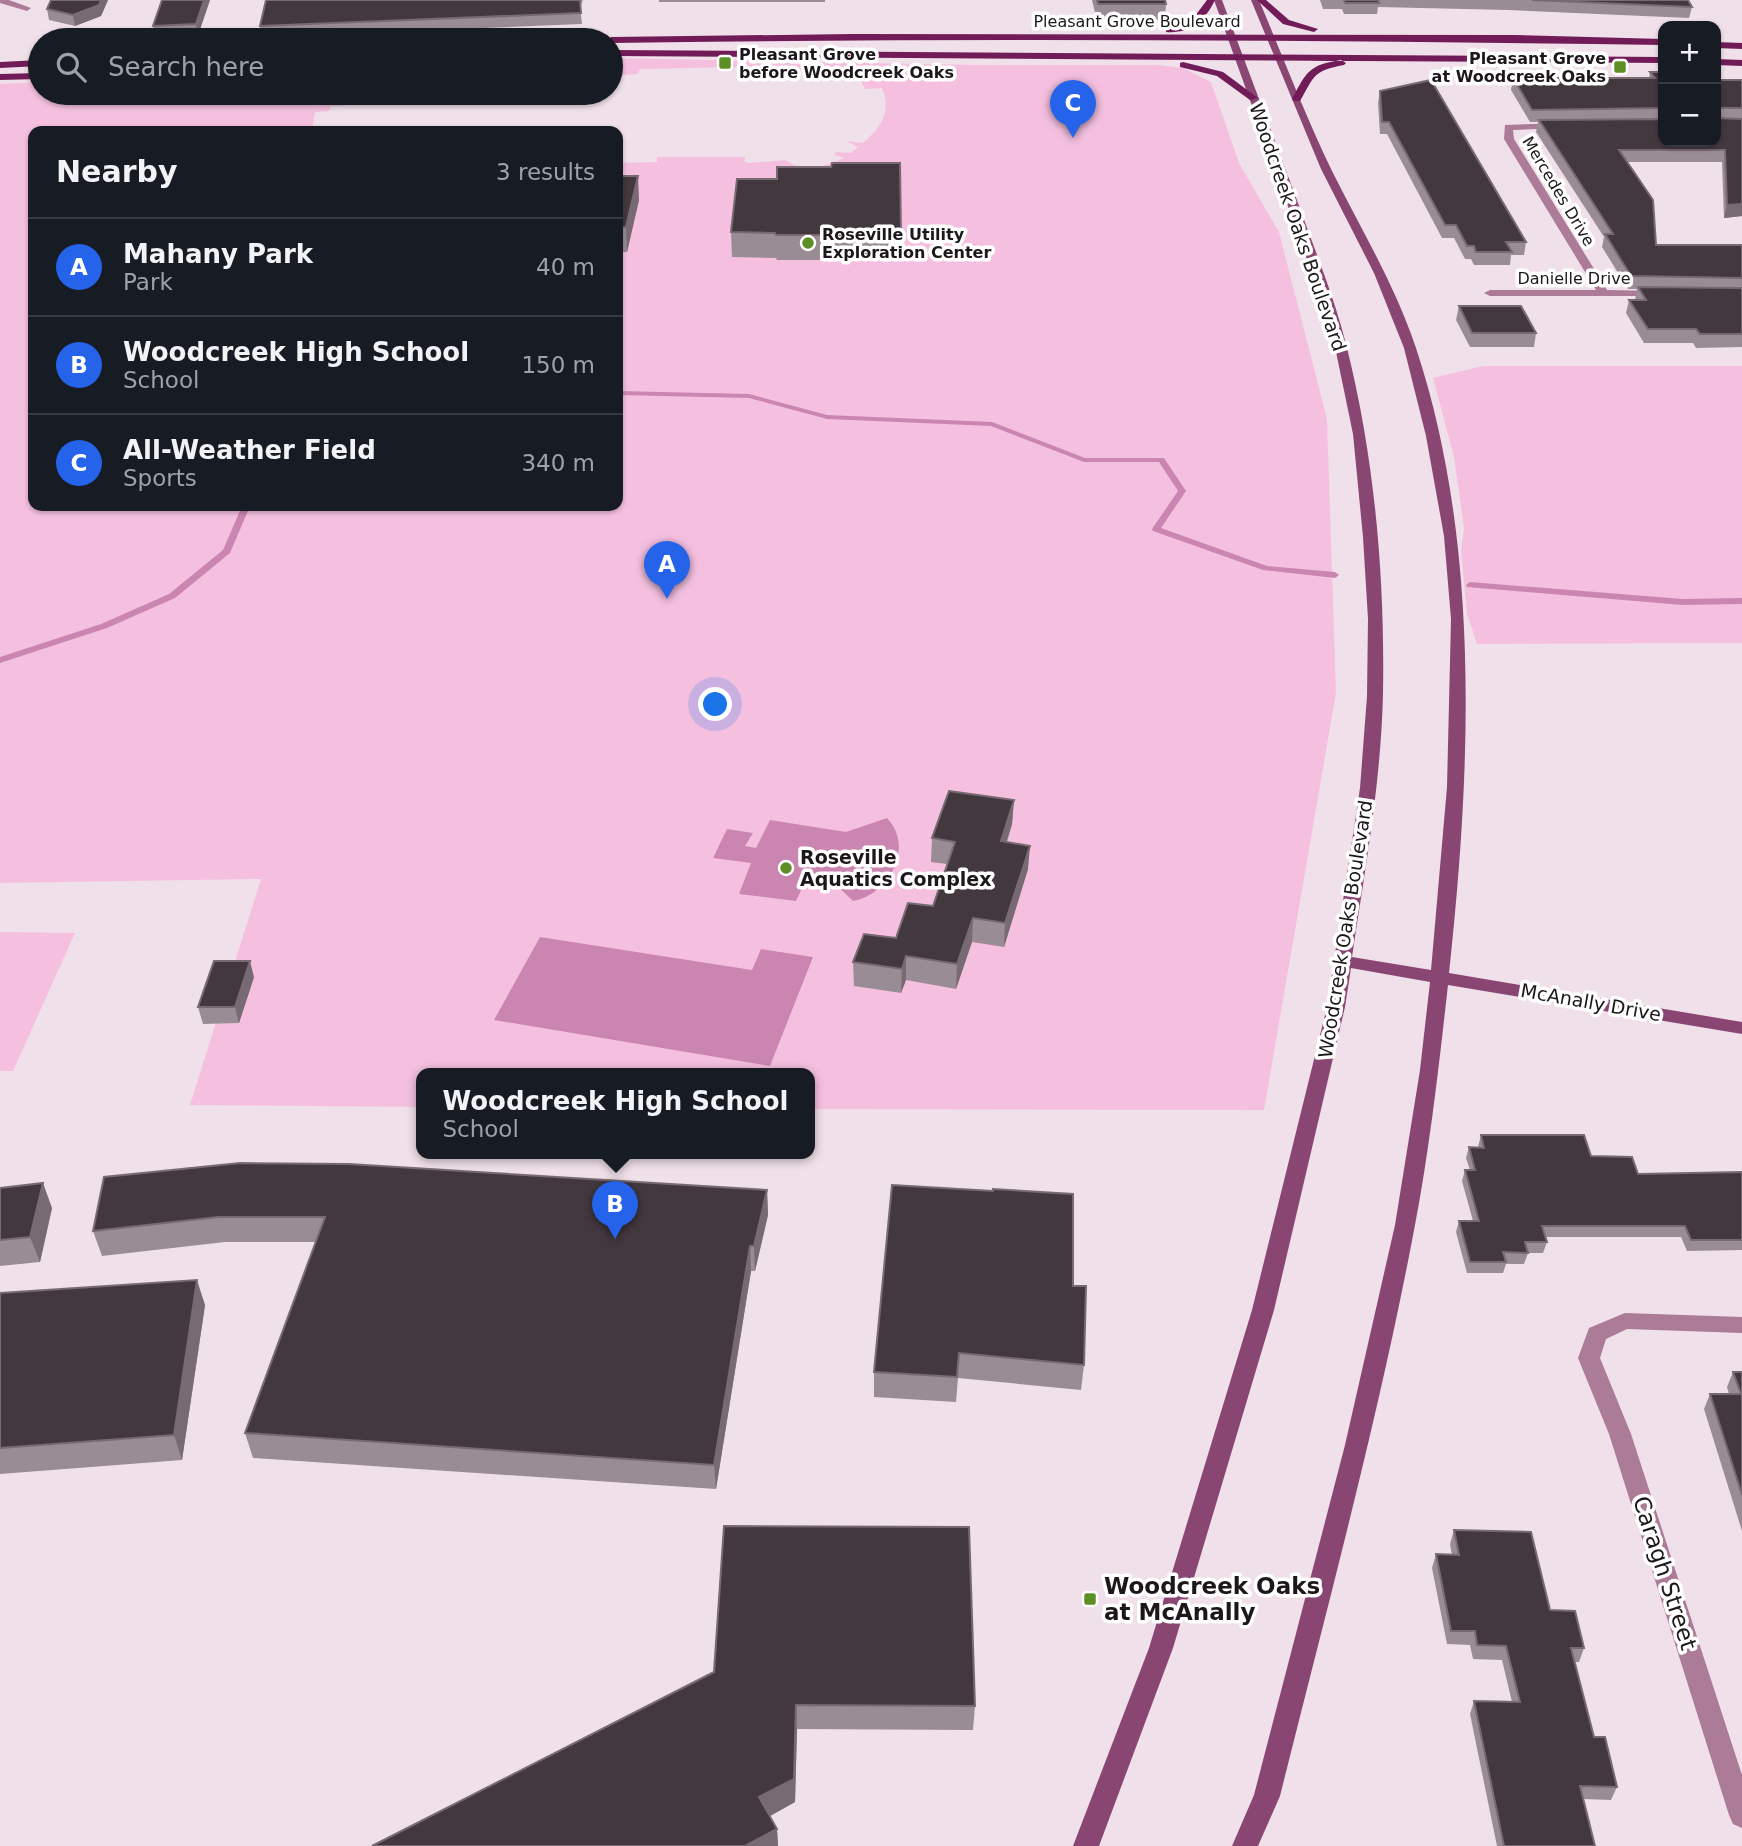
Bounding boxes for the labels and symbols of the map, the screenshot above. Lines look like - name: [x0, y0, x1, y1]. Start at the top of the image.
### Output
- street label: Pleasant Grove Boulevard: [1033, 12, 1241, 31]
- place label: Pleasant Grove before Woodcreek Oaks: [739, 45, 954, 82]
- place label: Pleasant Grove at Woodcreek Oaks: [1432, 49, 1606, 86]
- marker: Pleasant Grove before Woodcreek Oaks: [717, 55, 733, 71]
- marker: Pleasant Grove at Woodcreek Oaks: [1612, 59, 1628, 75]
- pin: C: [1050, 80, 1096, 138]
- street label: Woodcreek Oaks Boulevard: [1245, 100, 1351, 354]
- street label: Mercedes Drive: [1518, 133, 1599, 250]
- place label: Roseville Utility Exploration Center: [822, 225, 991, 262]
- marker: Roseville Utility Exploration Center: [800, 235, 816, 251]
- street label: Danielle Drive: [1517, 269, 1631, 288]
- pin: A: [644, 541, 690, 599]
- your location: [698, 687, 732, 721]
- street label: Woodcreek Oaks Boulevard: [1314, 798, 1376, 1060]
- place label: Roseville Aquatics Complex: [800, 846, 991, 890]
- marker: Roseville Aquatics Complex: [778, 860, 794, 876]
- street label: McAnally Drive: [1519, 979, 1663, 1025]
- pin: B: [592, 1181, 638, 1239]
- street label: Caragh Street: [1628, 1493, 1702, 1653]
- place label: Woodcreek Oaks at McAnally: [1104, 1573, 1320, 1625]
- marker: Woodcreek Oaks at McAnally: [1082, 1591, 1098, 1607]

